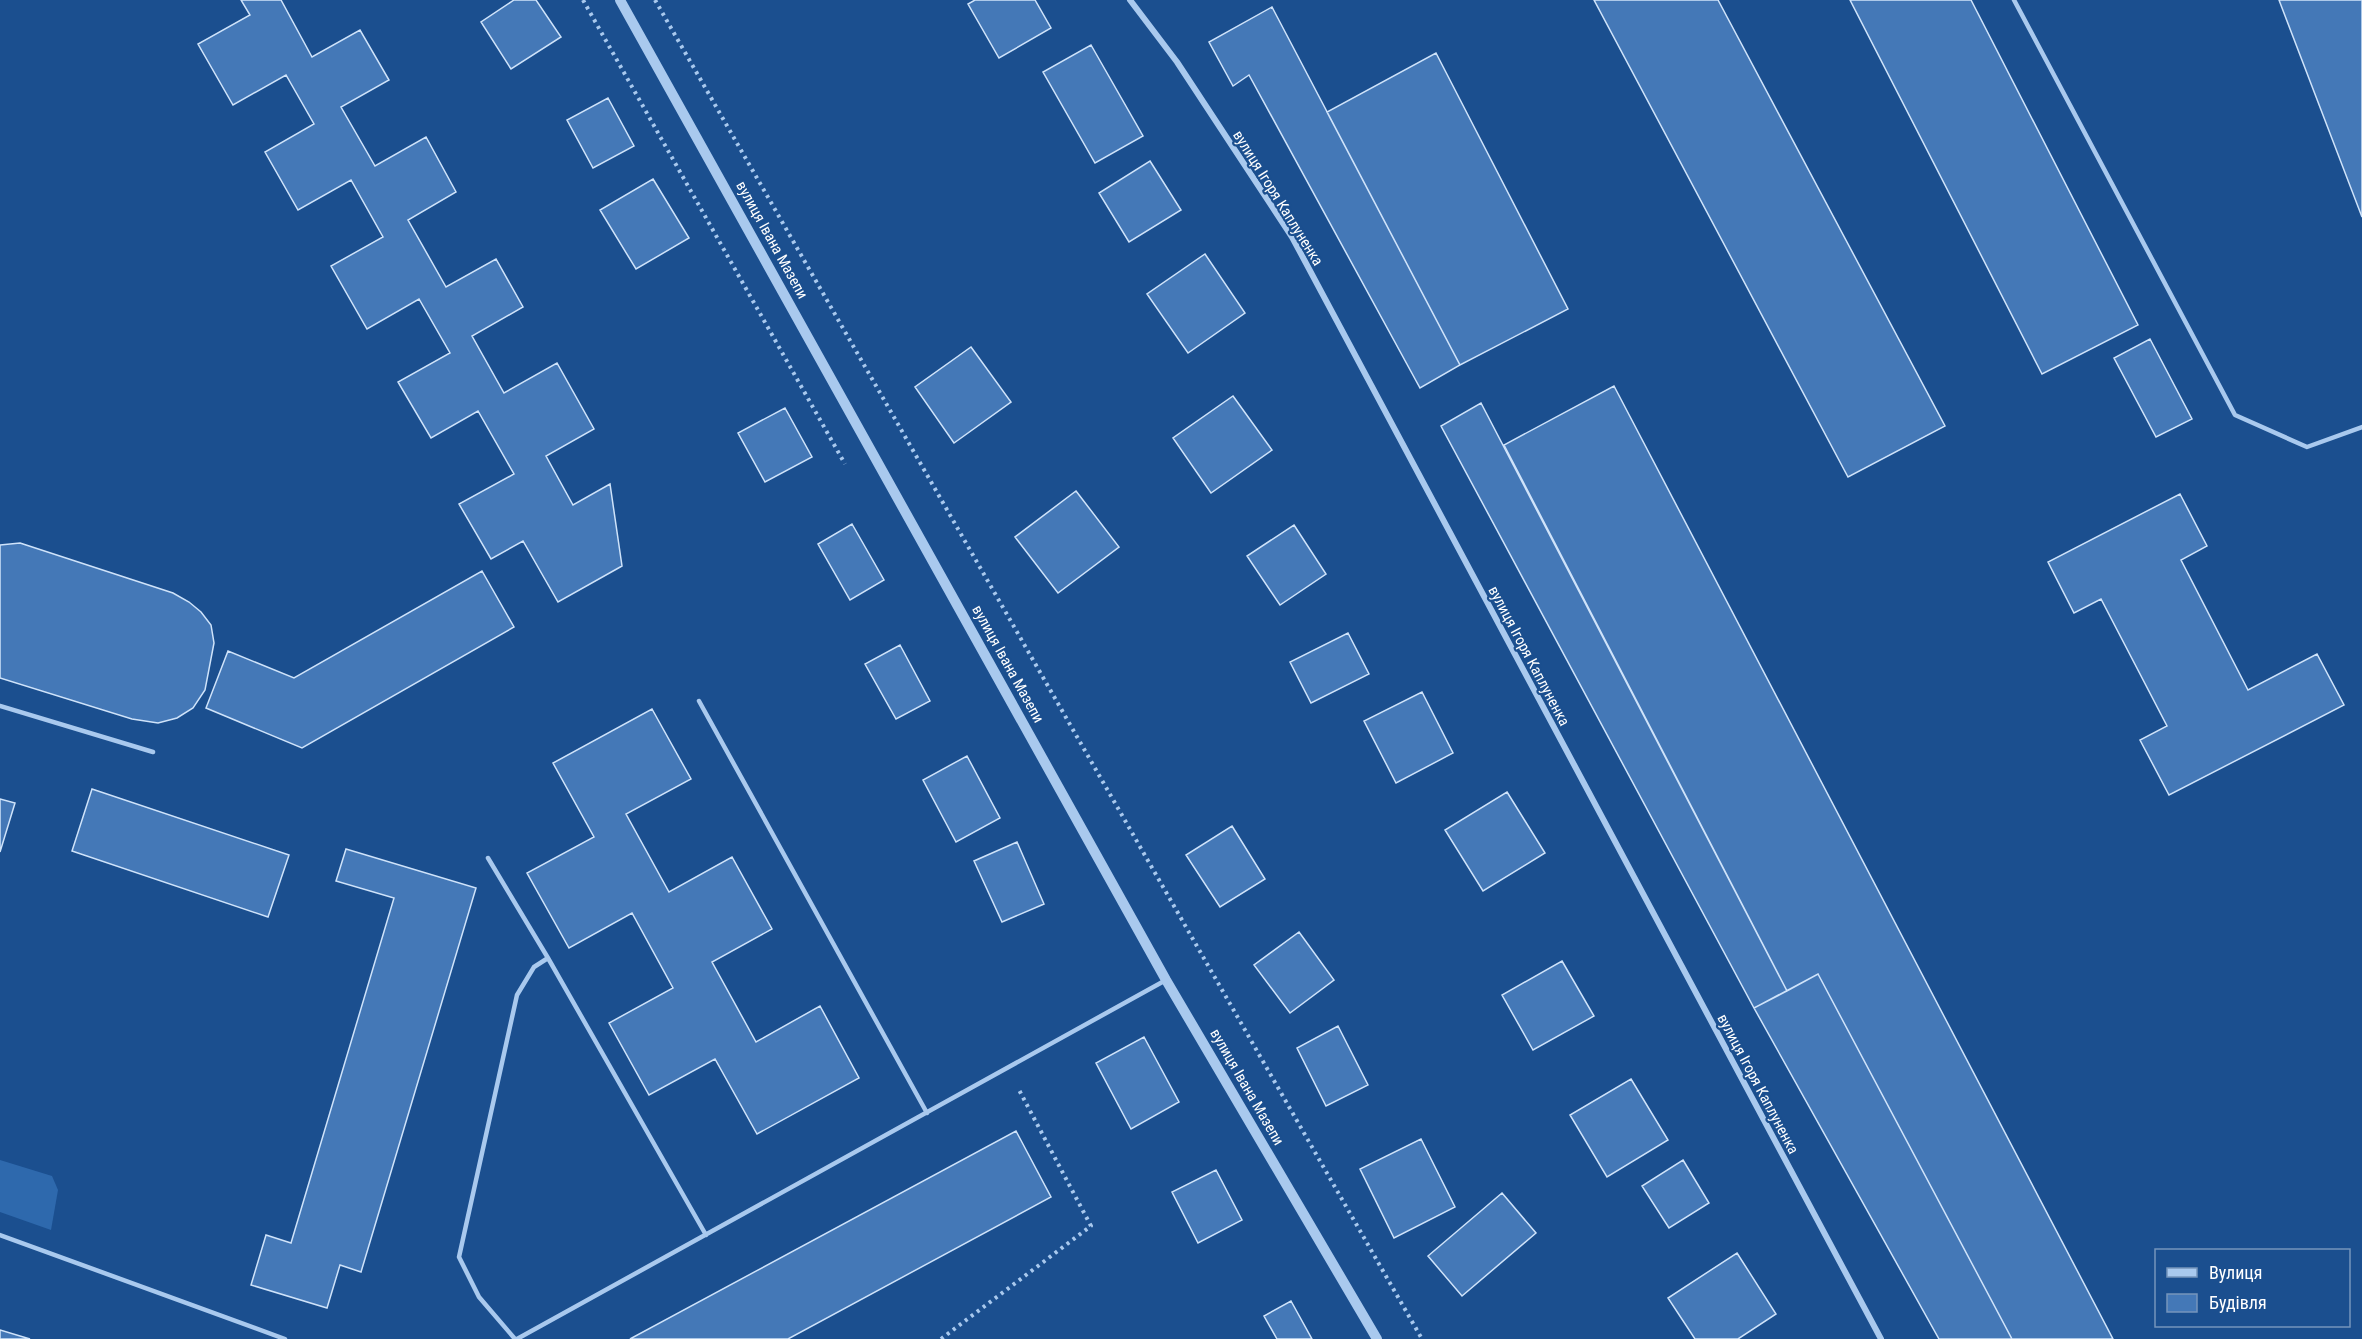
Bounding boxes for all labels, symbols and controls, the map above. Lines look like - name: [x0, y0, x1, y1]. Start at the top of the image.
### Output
- street label: вулиця Ігоря Каплуненка: [1229, 127, 1327, 269]
- street label: вулиця Івана Мазепи: [732, 178, 812, 302]
- street label: вулиця Ігоря Каплуненка: [1484, 583, 1574, 729]
- street label: вулиця Івана Мазепи: [968, 602, 1048, 726]
- street label: вулиця Ігоря Каплуненка: [1713, 1011, 1803, 1157]
- street label: вулиця Івана Мазепи: [1206, 1026, 1288, 1148]
- legend: [2155, 1249, 2350, 1327]
- text: Вулиця: [2209, 1262, 2263, 1283]
- text: Будівля: [2209, 1292, 2267, 1313]

